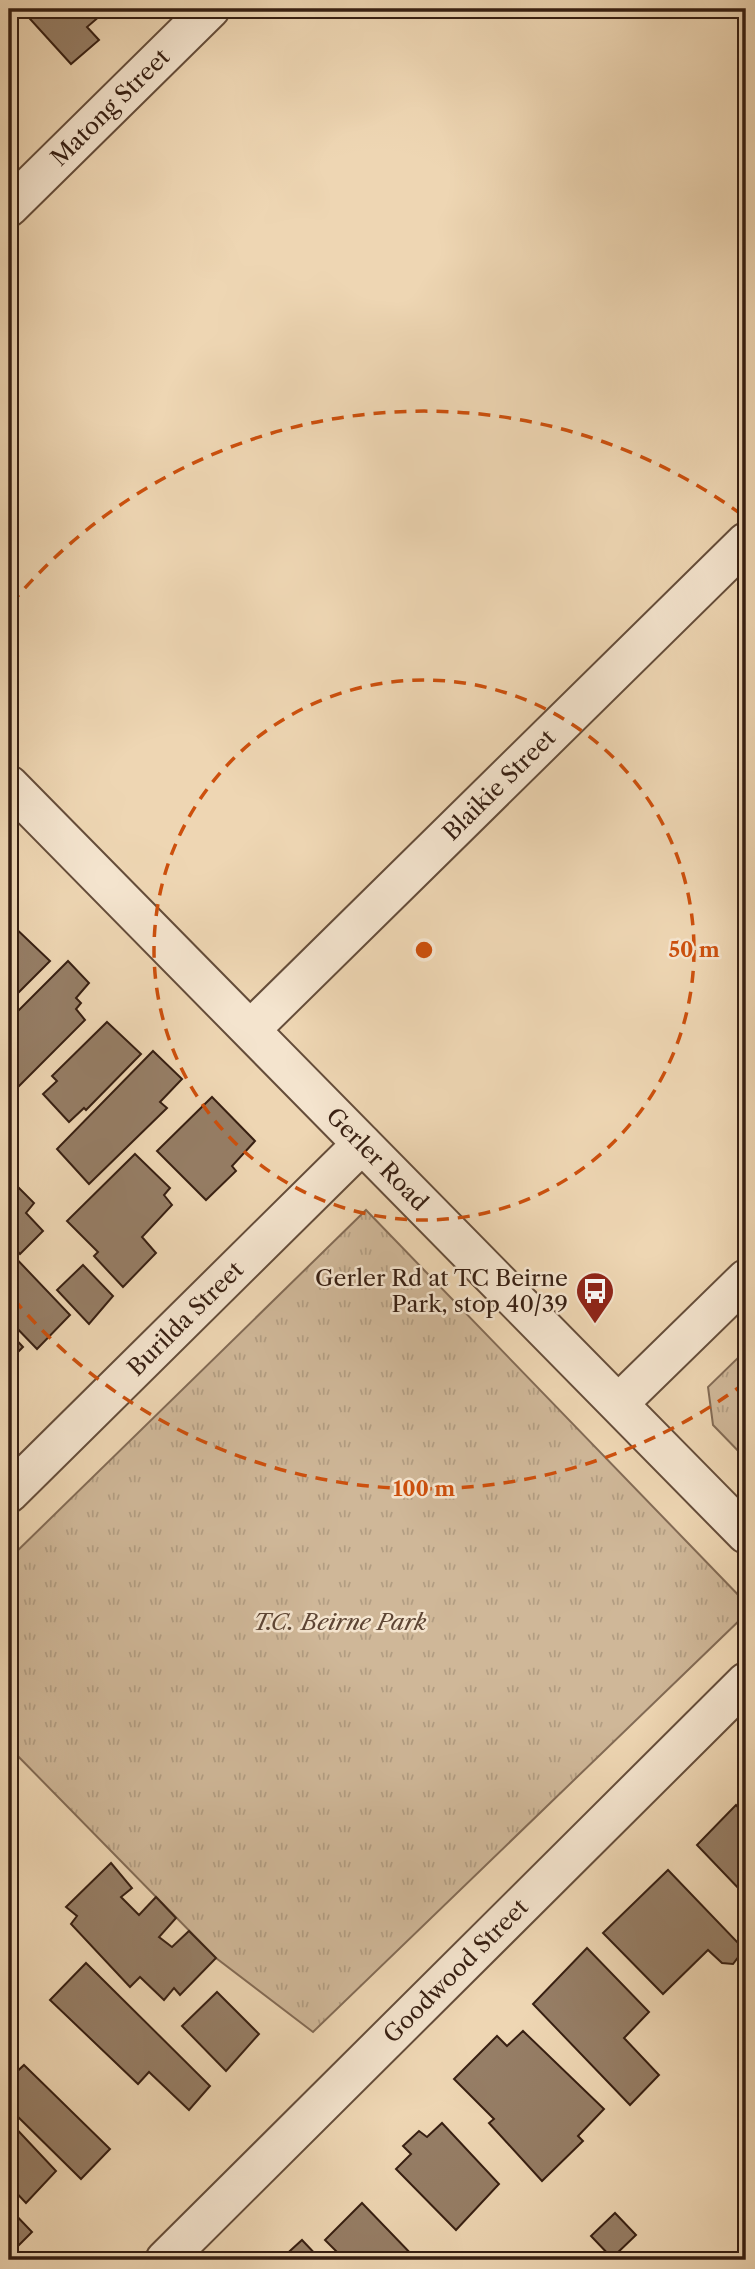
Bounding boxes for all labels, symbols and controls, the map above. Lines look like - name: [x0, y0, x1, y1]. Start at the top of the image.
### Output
- street label: Matong Street: [45, 43, 175, 172]
- street label: Blaikie Street: [437, 724, 561, 846]
- text: 50 m: [668, 937, 720, 962]
- centre of rings: [412, 938, 436, 962]
- street label: Gerler Road: [321, 1102, 434, 1216]
- street label: Burilda Street: [122, 1256, 249, 1382]
- place label: Gerler Rd at TC Beirne Park, stop 40/39: [315, 1264, 568, 1318]
- bus stop icon: Gerler Rd at TC Beirne Park, stop 40/39: [574, 1270, 616, 1325]
- text: 100 m: [393, 1476, 455, 1501]
- park label: T.C. Beirne Park: [254, 1608, 427, 1636]
- street label: Goodwood Street: [378, 1893, 534, 2049]

